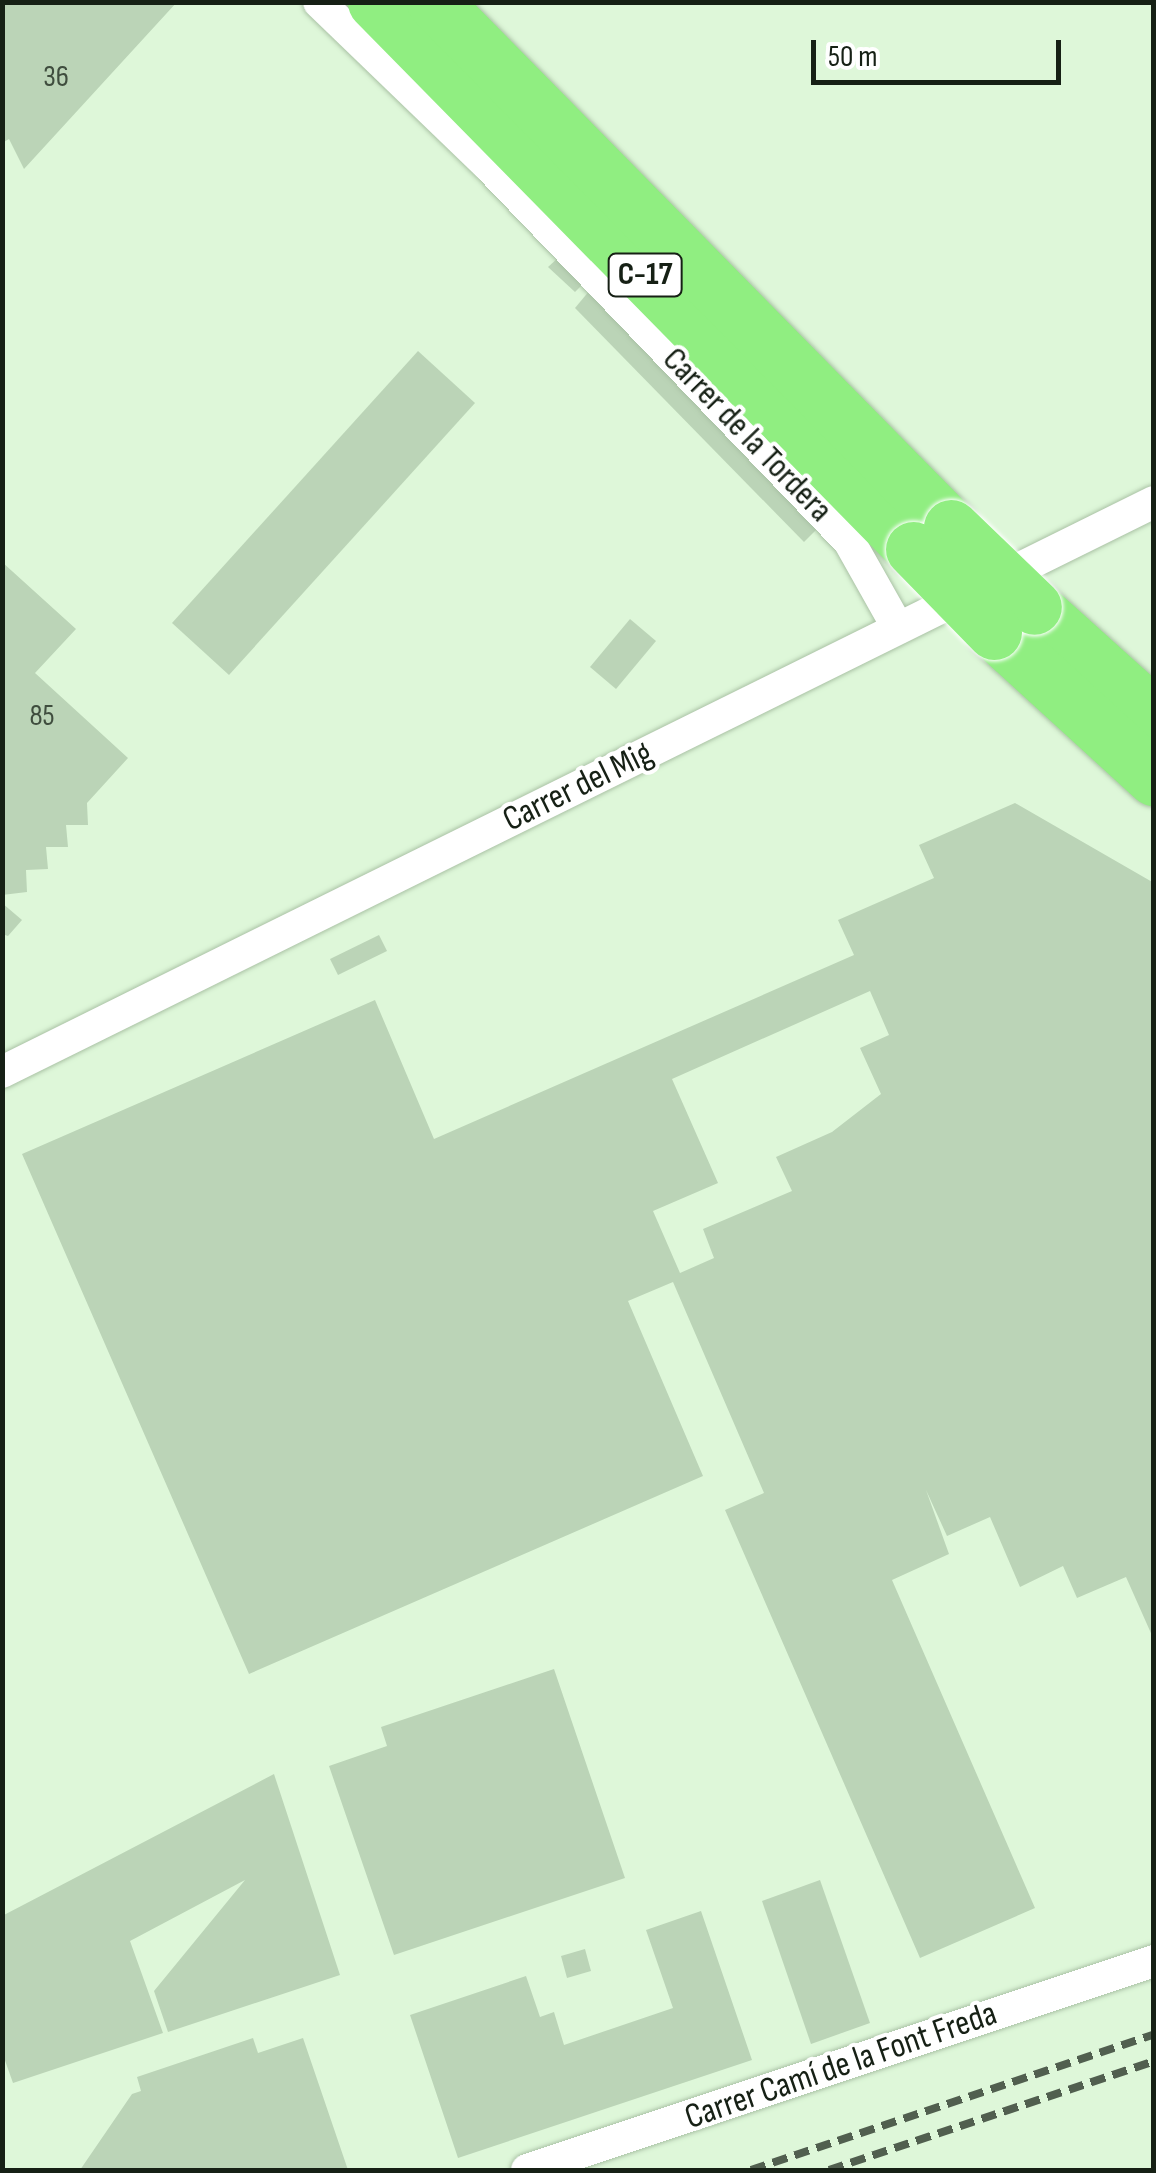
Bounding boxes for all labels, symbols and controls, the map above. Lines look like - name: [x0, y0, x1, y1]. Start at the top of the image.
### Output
- scale bar: [816, 20, 1066, 82]
- text: 50 m: [828, 39, 877, 75]
- house number: 36: [43, 59, 69, 95]
- road number: C-17: [608, 248, 682, 302]
- street label: Carrer de la Tordera: [653, 339, 841, 531]
- house number: 85: [29, 698, 55, 734]
- street label: Carrer del Mig: [496, 733, 660, 841]
- street label: Carrer Camí de la Font Freda: [680, 1993, 1002, 2139]

